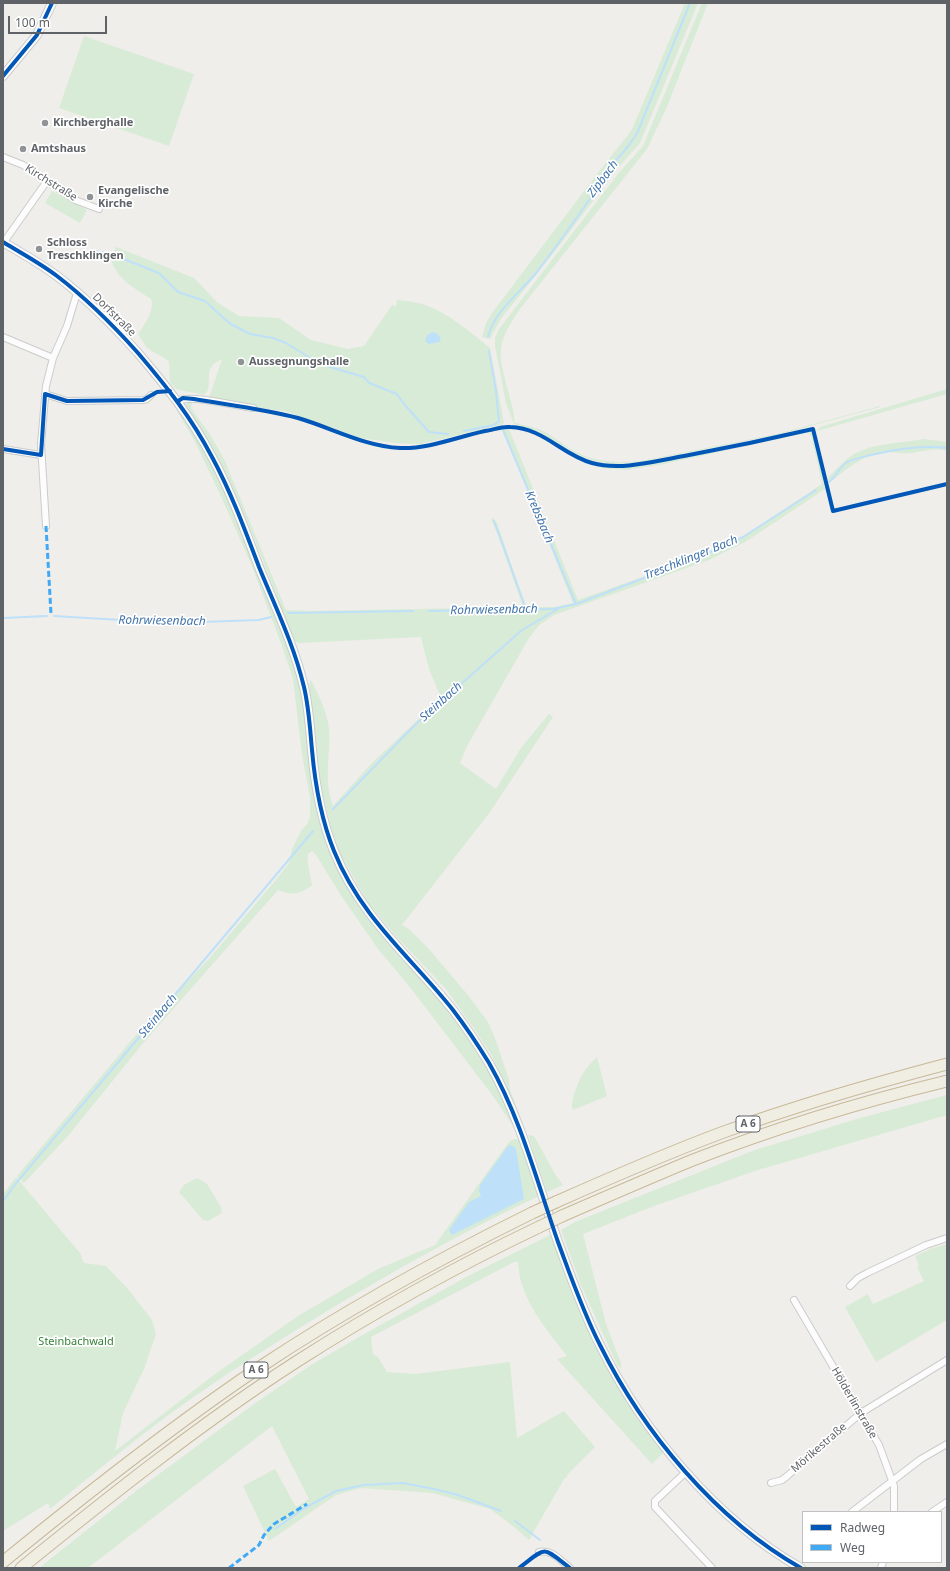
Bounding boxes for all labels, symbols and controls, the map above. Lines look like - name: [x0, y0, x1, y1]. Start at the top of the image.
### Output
- scale bar: [10, 8, 109, 34]
- text: 100 m: [15, 14, 50, 31]
- place label: Kirchberghalle: [53, 116, 133, 130]
- marker: Kirchberghalle: [40, 118, 50, 128]
- place label: Amtshaus: [31, 142, 86, 156]
- marker: Amtshaus: [18, 144, 28, 154]
- water label: Zipbach: [584, 158, 622, 200]
- street label: Kirchstraße: [23, 162, 79, 204]
- place label: Evangelische Kirche: [98, 184, 169, 210]
- marker: Evangelische Kirche: [85, 192, 95, 202]
- place label: Schloss Treschklingen: [47, 236, 124, 262]
- marker: Schloss Treschklingen: [34, 244, 44, 254]
- street label: Dorfstraße: [90, 291, 138, 339]
- place label: Aussegnungshalle: [249, 355, 349, 369]
- marker: Aussegnungshalle: [236, 357, 246, 367]
- water label: Krebsbach: [522, 489, 556, 545]
- water label: Treschklinger Bach: [642, 533, 740, 583]
- water label: Rohrwiesenbach: [450, 602, 538, 618]
- water label: Rohrwiesenbach: [118, 613, 206, 629]
- water label: Steinbach: [417, 679, 465, 725]
- water label: Steinbach: [136, 991, 180, 1041]
- road number: A 6: [736, 1116, 760, 1132]
- park label: Steinbachwald: [38, 1335, 114, 1349]
- road number: A 6: [244, 1362, 268, 1378]
- street label: Hölderlinstraße: [828, 1365, 880, 1441]
- street label: Mörikestraße: [789, 1420, 849, 1476]
- legend: [802, 1511, 942, 1563]
- text: Radweg: [840, 1519, 885, 1536]
- text: Weg: [840, 1539, 865, 1556]

